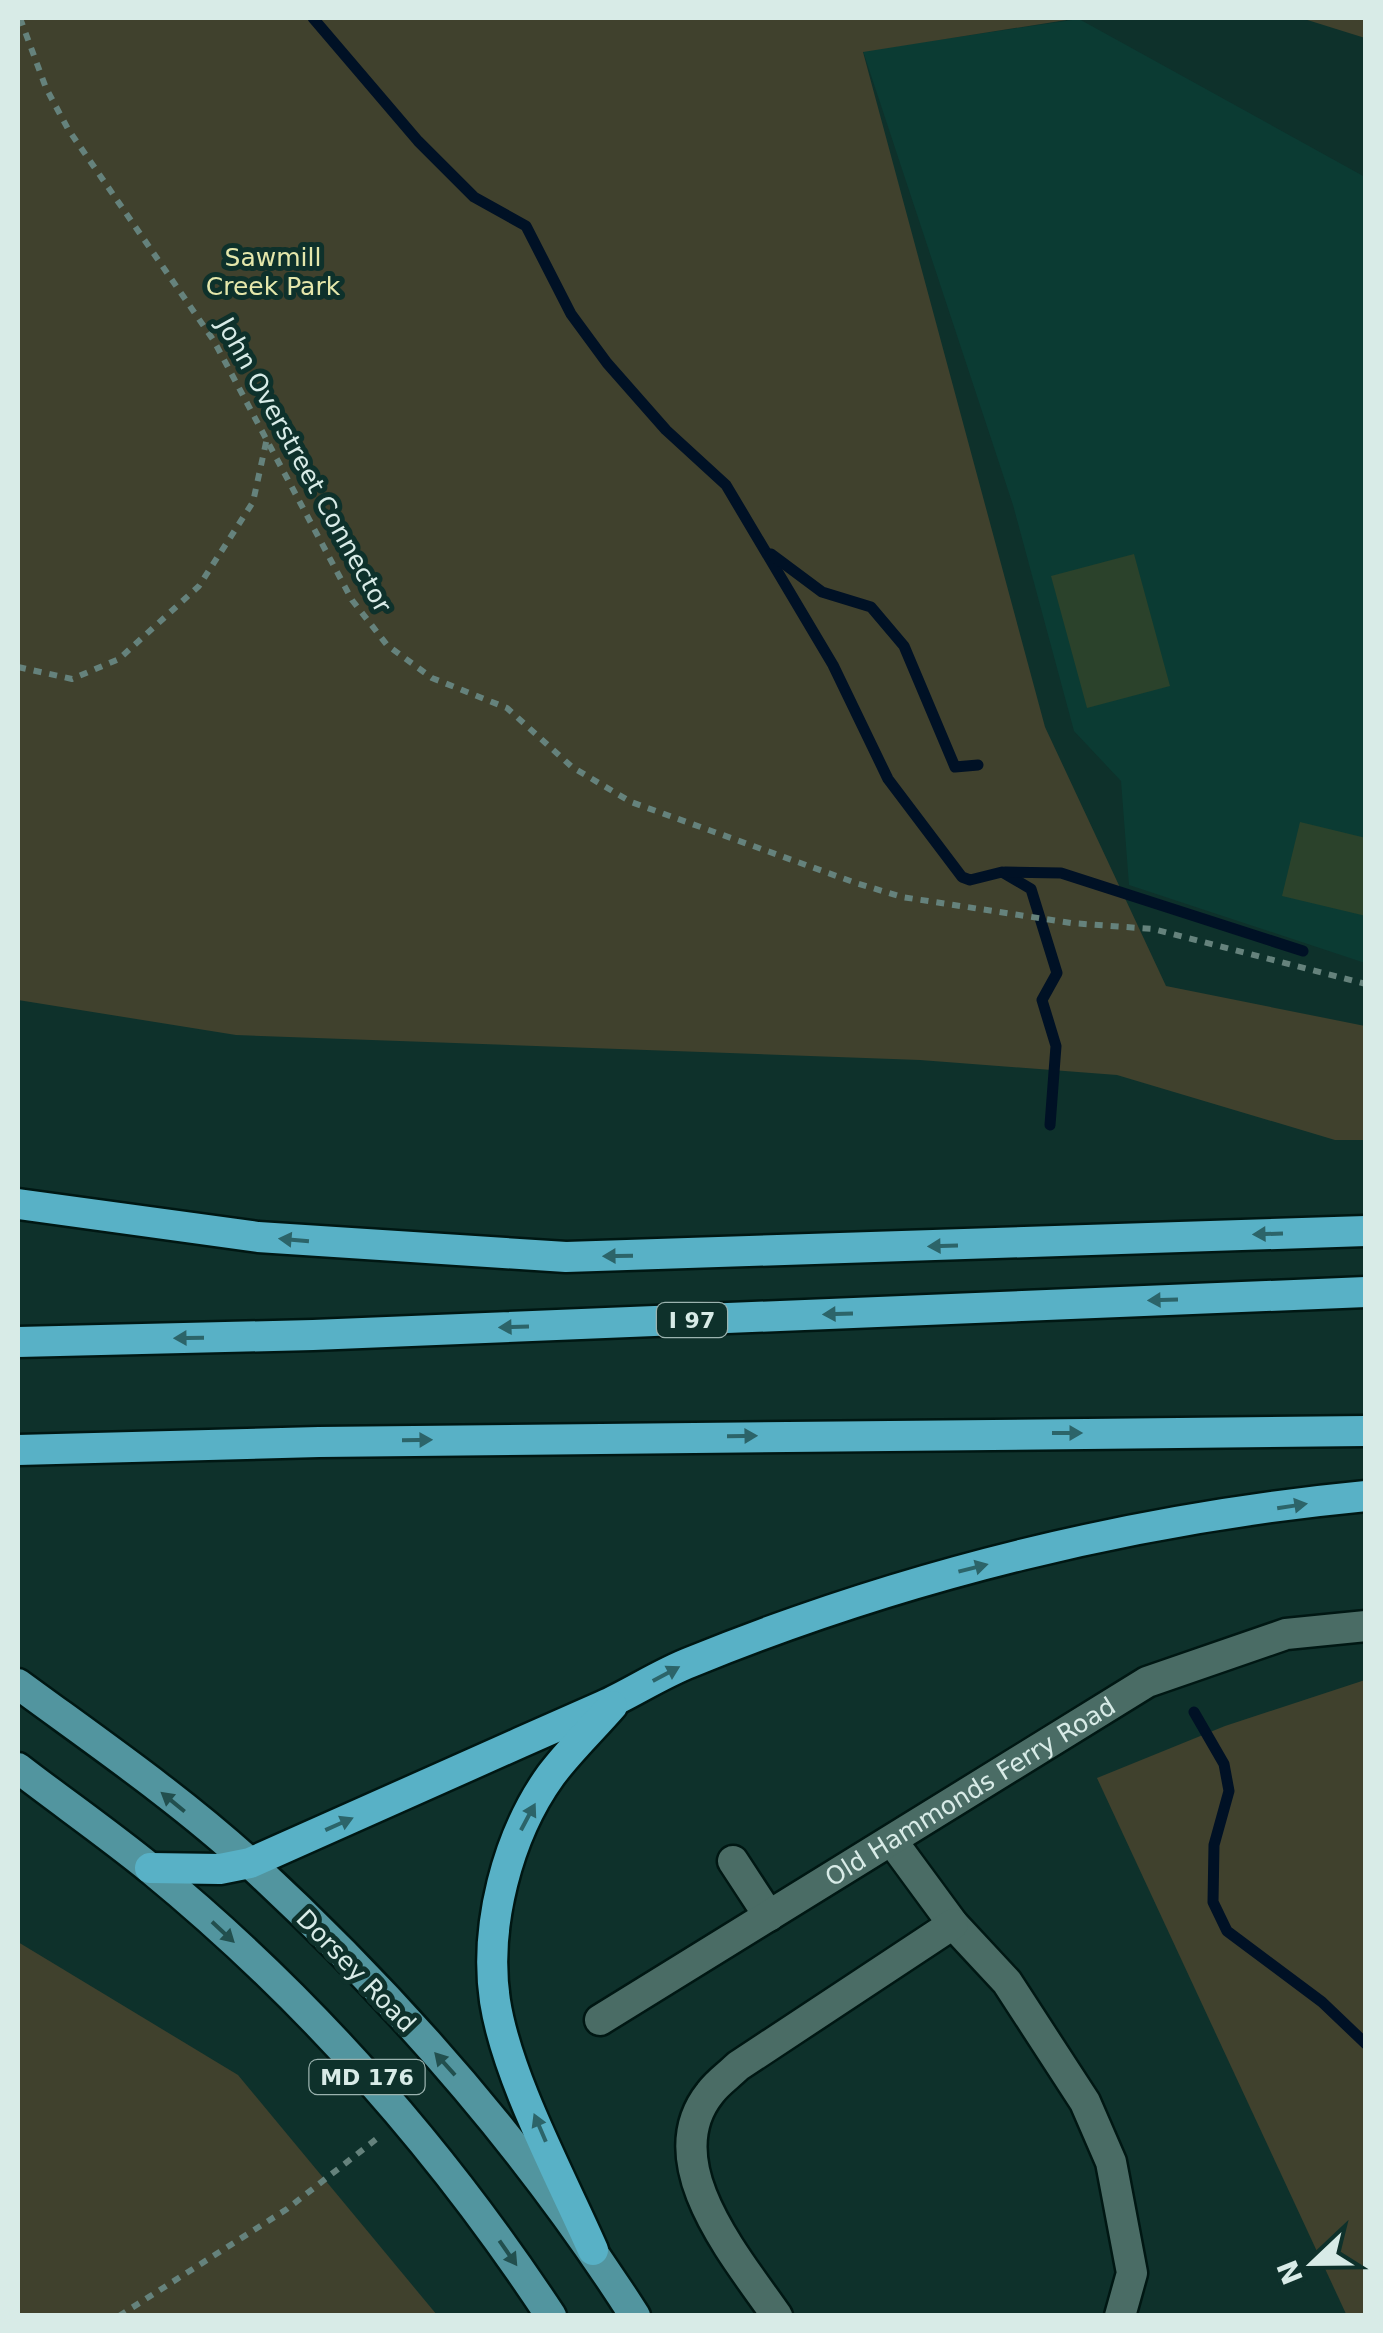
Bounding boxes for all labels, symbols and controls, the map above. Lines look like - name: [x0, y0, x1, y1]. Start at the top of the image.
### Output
- park label: Sawmill Creek Park: [206, 243, 341, 301]
- street label: John Overstreet Connector: [210, 311, 398, 618]
- one-way arrow: [1252, 1227, 1284, 1243]
- one-way arrow: [278, 1231, 309, 1247]
- one-way arrow: [927, 1239, 959, 1255]
- one-way arrow: [602, 1248, 634, 1264]
- one-way arrow: [1147, 1292, 1179, 1308]
- road number: I 97: [657, 1303, 727, 1337]
- one-way arrow: [822, 1306, 854, 1322]
- one-way arrow: [497, 1319, 529, 1335]
- one-way arrow: [172, 1330, 204, 1346]
- one-way arrow: [1051, 1425, 1083, 1441]
- one-way arrow: [726, 1428, 758, 1444]
- one-way arrow: [401, 1432, 433, 1448]
- one-way arrow: [1276, 1498, 1308, 1513]
- one-way arrow: [958, 1560, 989, 1576]
- one-way arrow: [651, 1666, 680, 1683]
- street label: Old Hammonds Ferry Road: [820, 1691, 1120, 1892]
- one-way arrow: [161, 1792, 187, 1813]
- one-way arrow: [519, 1802, 536, 1831]
- one-way arrow: [325, 1815, 354, 1832]
- street label: Dorsey Road: [290, 1904, 422, 2038]
- one-way arrow: [211, 1920, 235, 1943]
- one-way arrow: [434, 2052, 456, 2077]
- road number: MD 176: [310, 2060, 424, 2094]
- one-way arrow: [532, 2113, 548, 2143]
- north arrow: [1263, 2213, 1363, 2313]
- one-way arrow: [498, 2240, 517, 2266]
- text: N: [1271, 2255, 1310, 2289]

